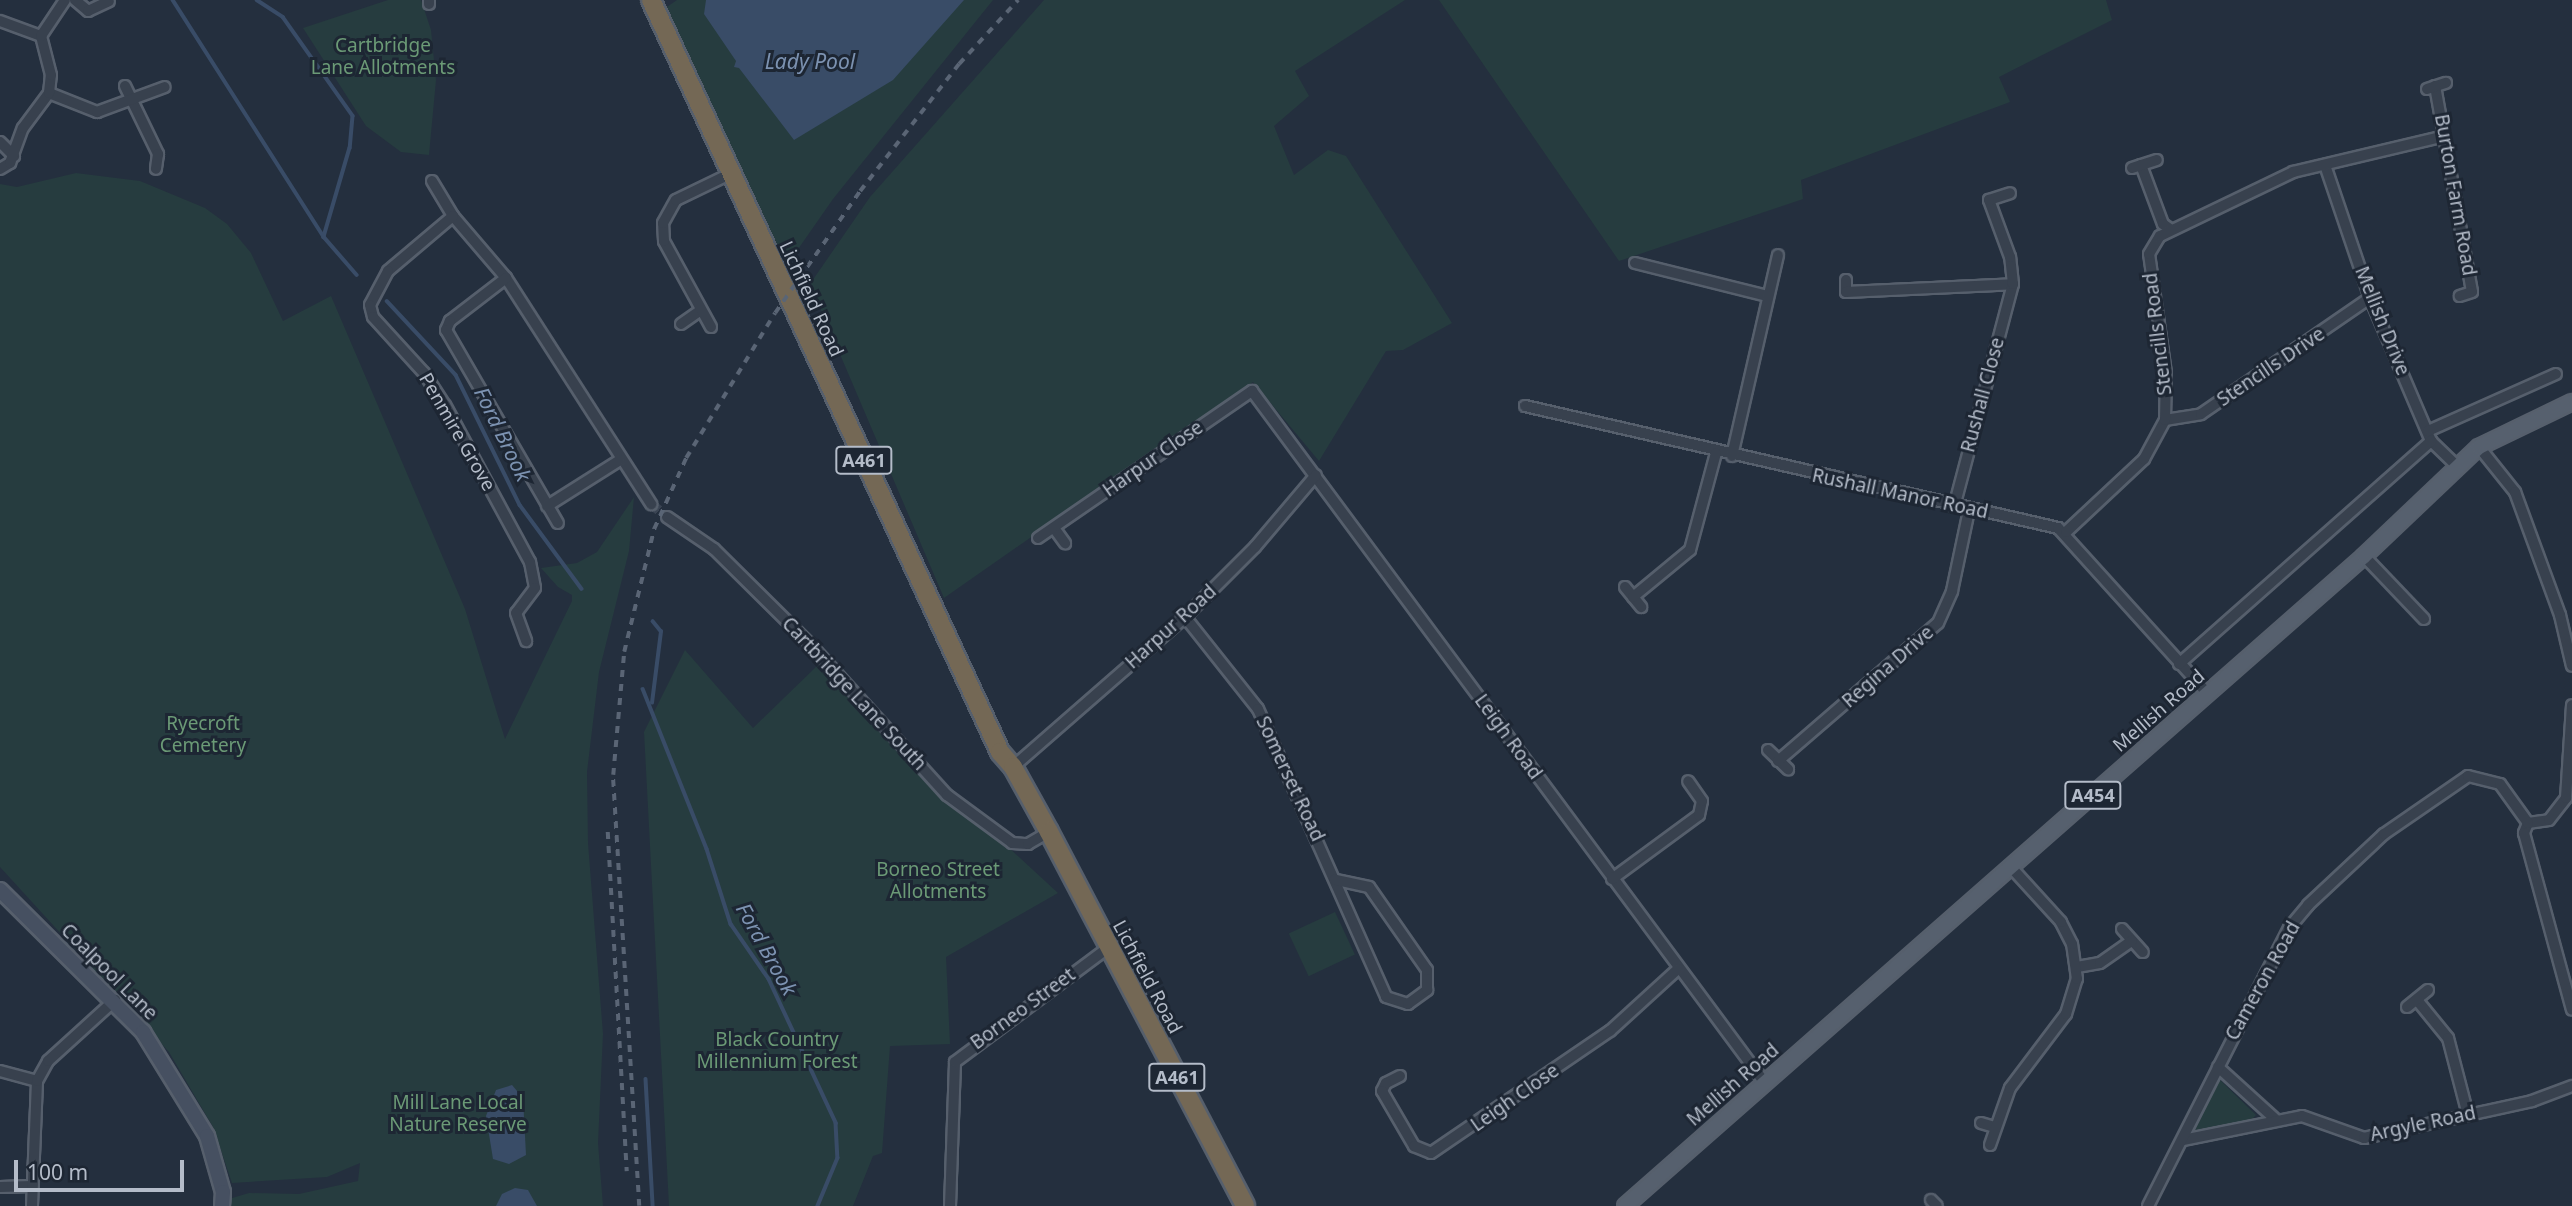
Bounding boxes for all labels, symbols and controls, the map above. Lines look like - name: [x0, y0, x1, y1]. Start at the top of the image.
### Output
- park label: Cartbridge Lane Allotments: [311, 35, 455, 79]
- water label: Lady Pool: [765, 48, 855, 74]
- street label: Burton Farm Road: [2430, 112, 2480, 278]
- street label: Lichfield Road: [774, 238, 848, 360]
- street label: Mellish Drive: [2350, 263, 2414, 379]
- street label: Stencills Road: [2139, 271, 2177, 397]
- street label: Stencills Drive: [2213, 323, 2329, 411]
- street label: Rushall Close: [1957, 335, 2009, 455]
- street label: Penmire Grove: [414, 369, 500, 495]
- water label: Ford Brook: [469, 383, 537, 485]
- street label: Harpur Close: [1099, 416, 1207, 502]
- road number: A461: [834, 446, 894, 474]
- street label: Rushall Manor Road: [1810, 464, 1990, 524]
- street label: Harpur Road: [1121, 580, 1221, 674]
- street label: Cartbridge Lane South: [777, 613, 931, 775]
- street label: Regina Drive: [1838, 621, 1938, 713]
- street label: Mellish Road: [2108, 665, 2210, 757]
- street label: Leigh Road: [1470, 690, 1546, 784]
- park label: Ryecroft Cemetery: [160, 713, 246, 757]
- street label: Somerset Road: [1251, 713, 1329, 845]
- road number: A454: [2063, 780, 2123, 810]
- park label: Borneo Street Allotments: [876, 859, 1000, 903]
- water label: Ford Brook: [731, 898, 803, 1000]
- street label: Lichfield Road: [1108, 916, 1186, 1038]
- street label: Cameron Road: [2221, 918, 2305, 1044]
- street label: Coalpool Lane: [56, 919, 162, 1025]
- street label: Borneo Street: [966, 963, 1080, 1055]
- park label: Black Country Millennium Forest: [697, 1029, 857, 1073]
- street label: Mellish Road: [1682, 1039, 1784, 1131]
- street label: Leigh Close: [1467, 1059, 1563, 1137]
- road number: A461: [1147, 1062, 1207, 1092]
- park label: Mill Lane Local Nature Reserve: [389, 1092, 527, 1136]
- street label: Argyle Road: [2368, 1102, 2478, 1146]
- scale bar: [18, 1146, 187, 1190]
- text: 100 m: [27, 1158, 88, 1186]

